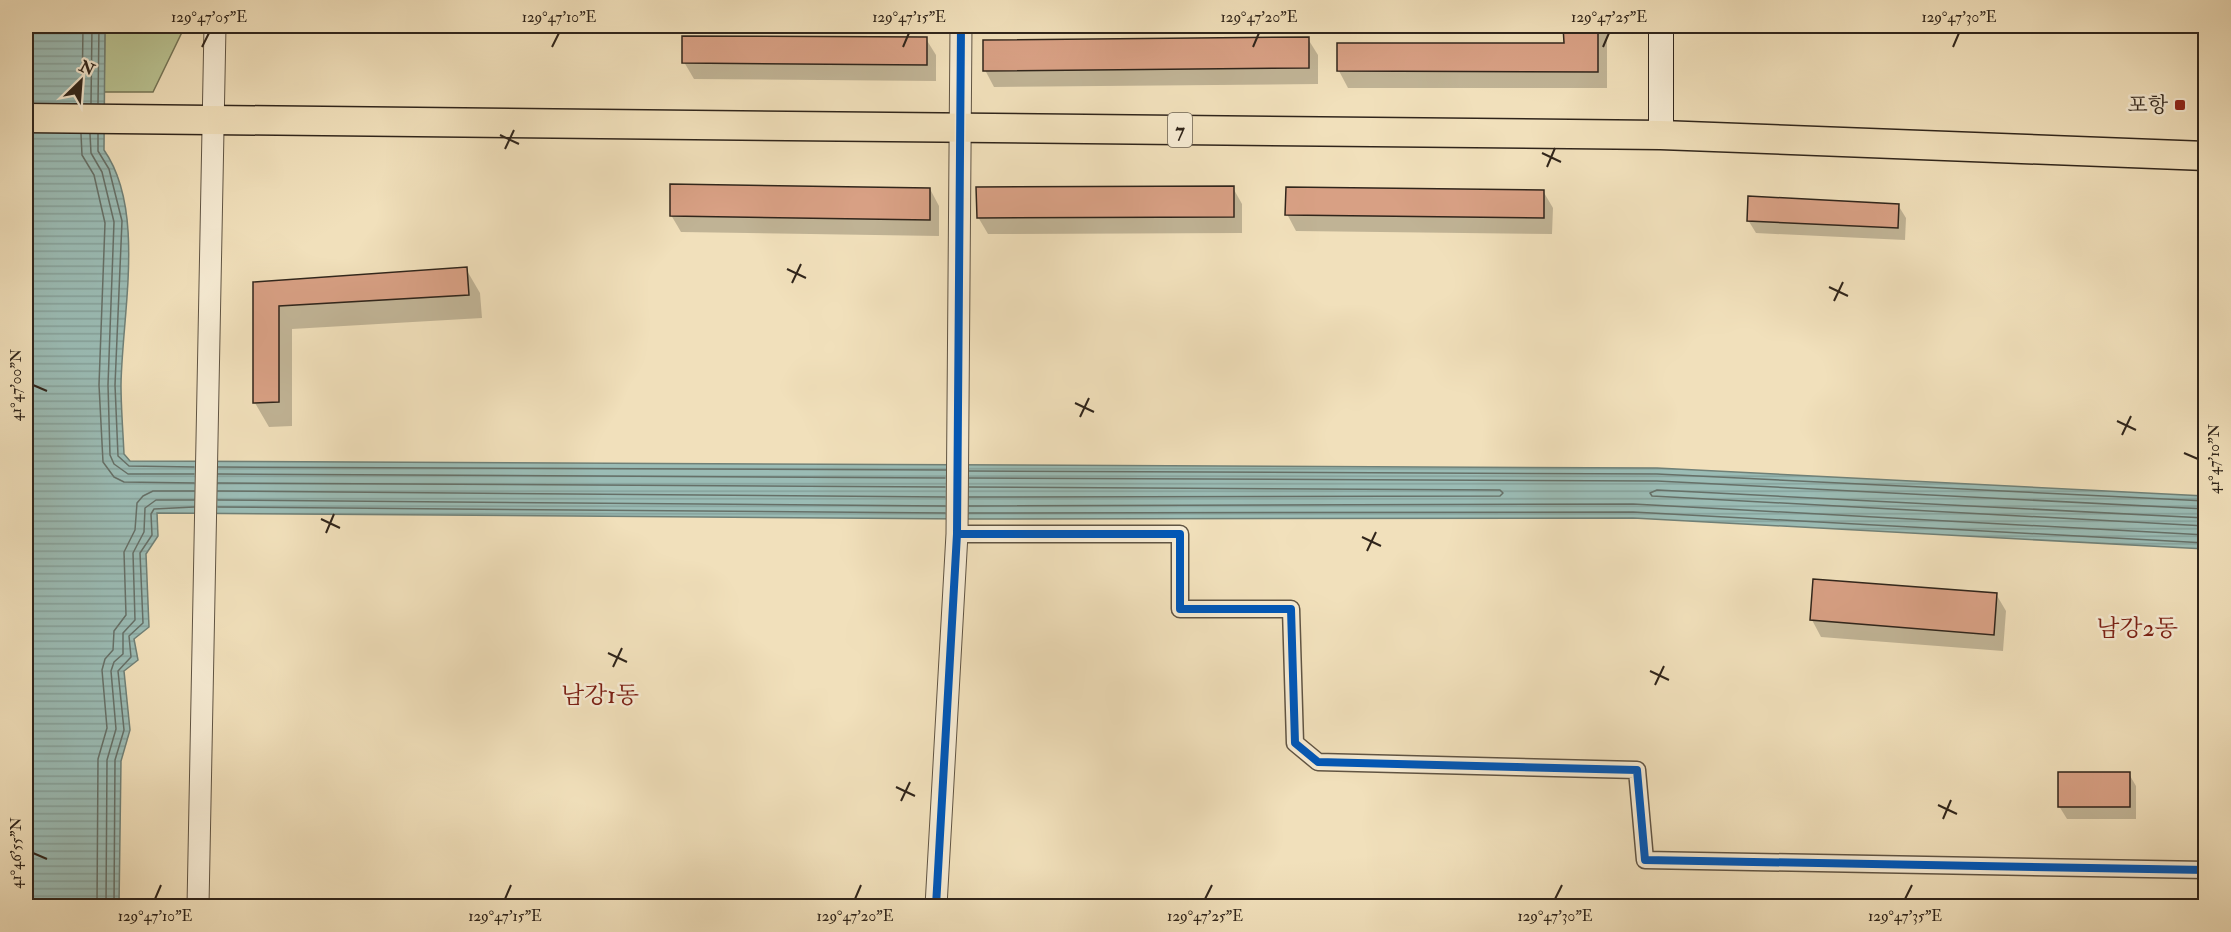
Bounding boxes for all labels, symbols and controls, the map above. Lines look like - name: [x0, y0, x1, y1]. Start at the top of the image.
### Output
- text: 129°47'05"E: [171, 8, 247, 27]
- text: 129°47'10"E: [522, 8, 597, 27]
- text: 129°47'15"E: [872, 8, 946, 27]
- text: 129°47'20"E: [1220, 8, 1298, 27]
- text: 129°47'25"E: [1571, 8, 1647, 27]
- text: 129°47'30"E: [1921, 8, 1997, 27]
- north arrow: [51, 51, 111, 111]
- text: N: [75, 56, 98, 81]
- place label: 포항: [2127, 92, 2169, 119]
- marker: 포항: [2173, 98, 2187, 112]
- road number: 7: [1168, 113, 1192, 147]
- text: 41°47'00"N: [7, 348, 26, 421]
- text: 41°47'10"N: [2205, 423, 2224, 494]
- district label: 남강2동: [2096, 613, 2178, 644]
- district label: 남강1동: [561, 680, 639, 711]
- text: 41°46'55"N: [7, 817, 26, 889]
- text: 129°47'10"E: [118, 907, 193, 926]
- text: 129°47'15"E: [468, 907, 542, 926]
- text: 129°47'20"E: [816, 907, 894, 926]
- text: 129°47'25"E: [1167, 907, 1243, 926]
- text: 129°47'30"E: [1517, 907, 1593, 926]
- text: 129°47'35"E: [1868, 907, 1942, 926]

